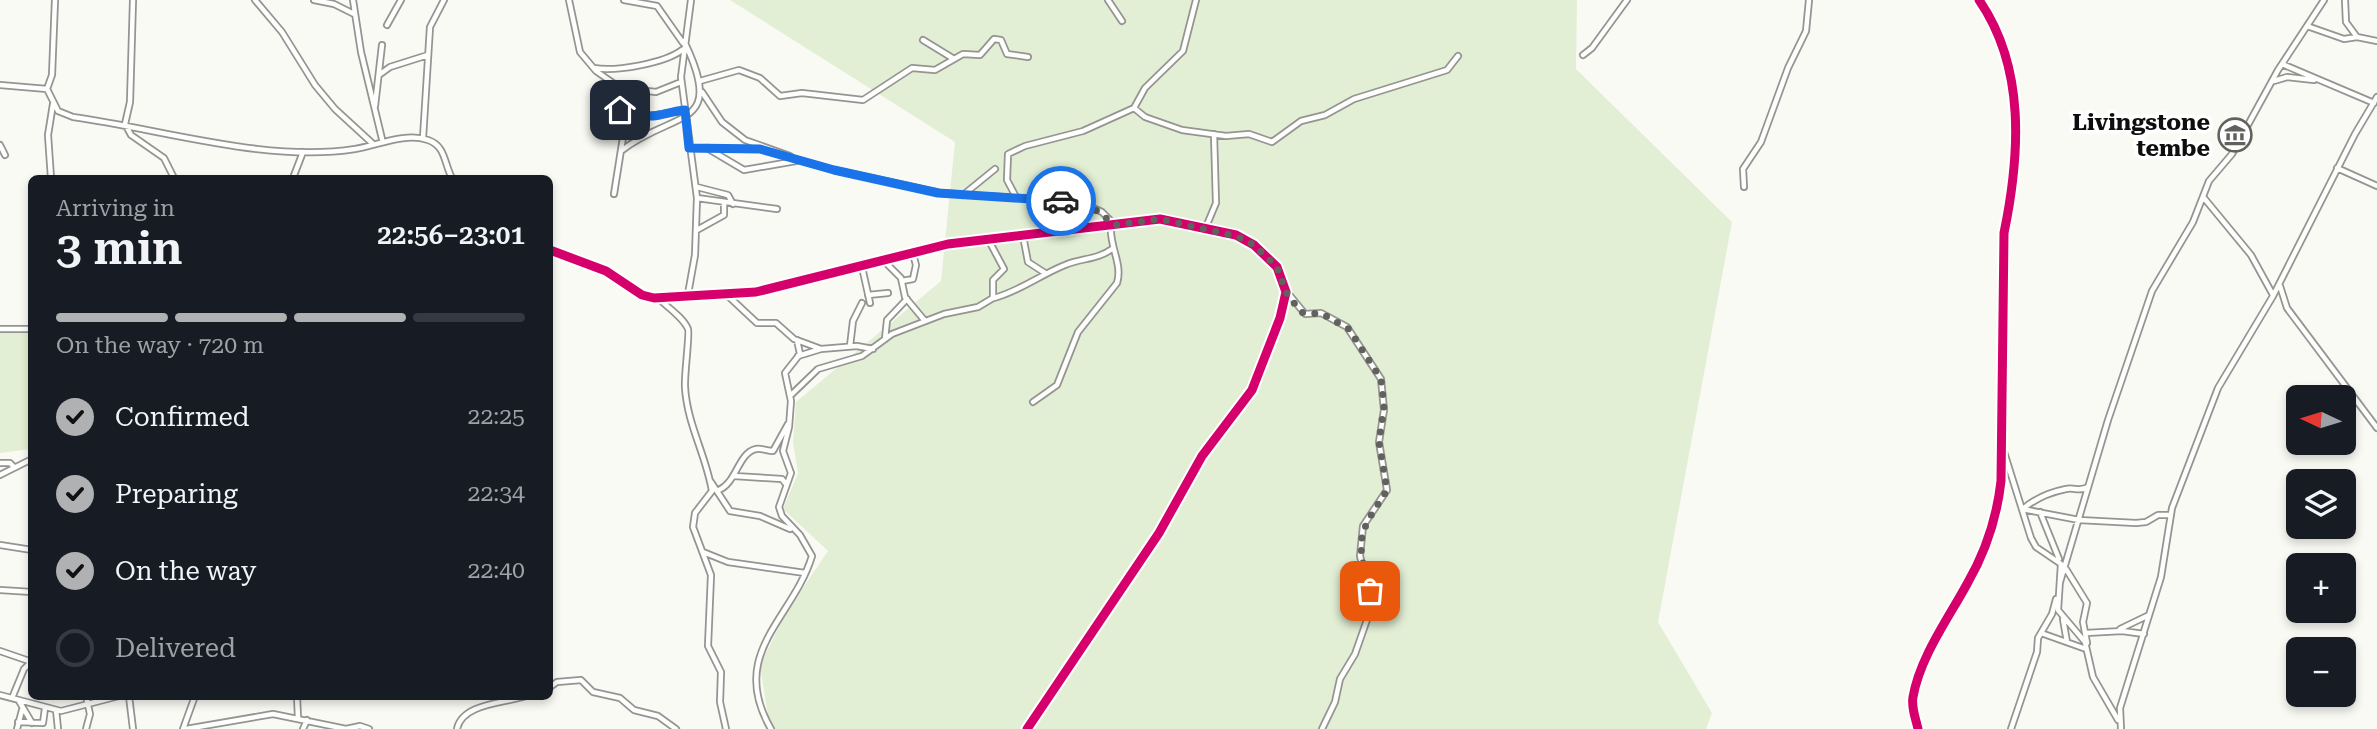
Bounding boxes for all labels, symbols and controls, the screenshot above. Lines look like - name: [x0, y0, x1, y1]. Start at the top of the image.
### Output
- pin: [590, 80, 650, 140]
- icon: home: [601, 91, 639, 129]
- place label: Livingstone tembe: [2072, 109, 2210, 162]
- museum icon: Livingstone tembe: [2216, 116, 2254, 154]
- courier: [1026, 166, 1096, 236]
- icon: car: [1042, 182, 1080, 220]
- text: Arriving in: [56, 195, 175, 222]
- text: 22:56–23:01: [377, 220, 525, 250]
- text: 3 min: [56, 221, 183, 275]
- text: On the way · 720 m: [56, 332, 264, 359]
- north arrow: [2286, 385, 2356, 455]
- map controls: [2286, 385, 2356, 707]
- icon: check: [56, 398, 94, 436]
- text: Confirmed: [115, 402, 250, 432]
- text: 22:25: [468, 403, 525, 430]
- button: layers: [2286, 469, 2356, 539]
- icon: check: [56, 475, 94, 513]
- text: Preparing: [115, 479, 238, 509]
- text: 22:34: [468, 480, 525, 507]
- icon: check: [56, 552, 94, 590]
- button: +: [2286, 553, 2356, 623]
- text: On the way: [115, 556, 256, 586]
- text: 22:40: [468, 557, 525, 584]
- pin: [1340, 561, 1400, 621]
- icon: bag: [1351, 572, 1389, 610]
- text: Delivered: [115, 633, 236, 663]
- button: −: [2286, 637, 2356, 707]

